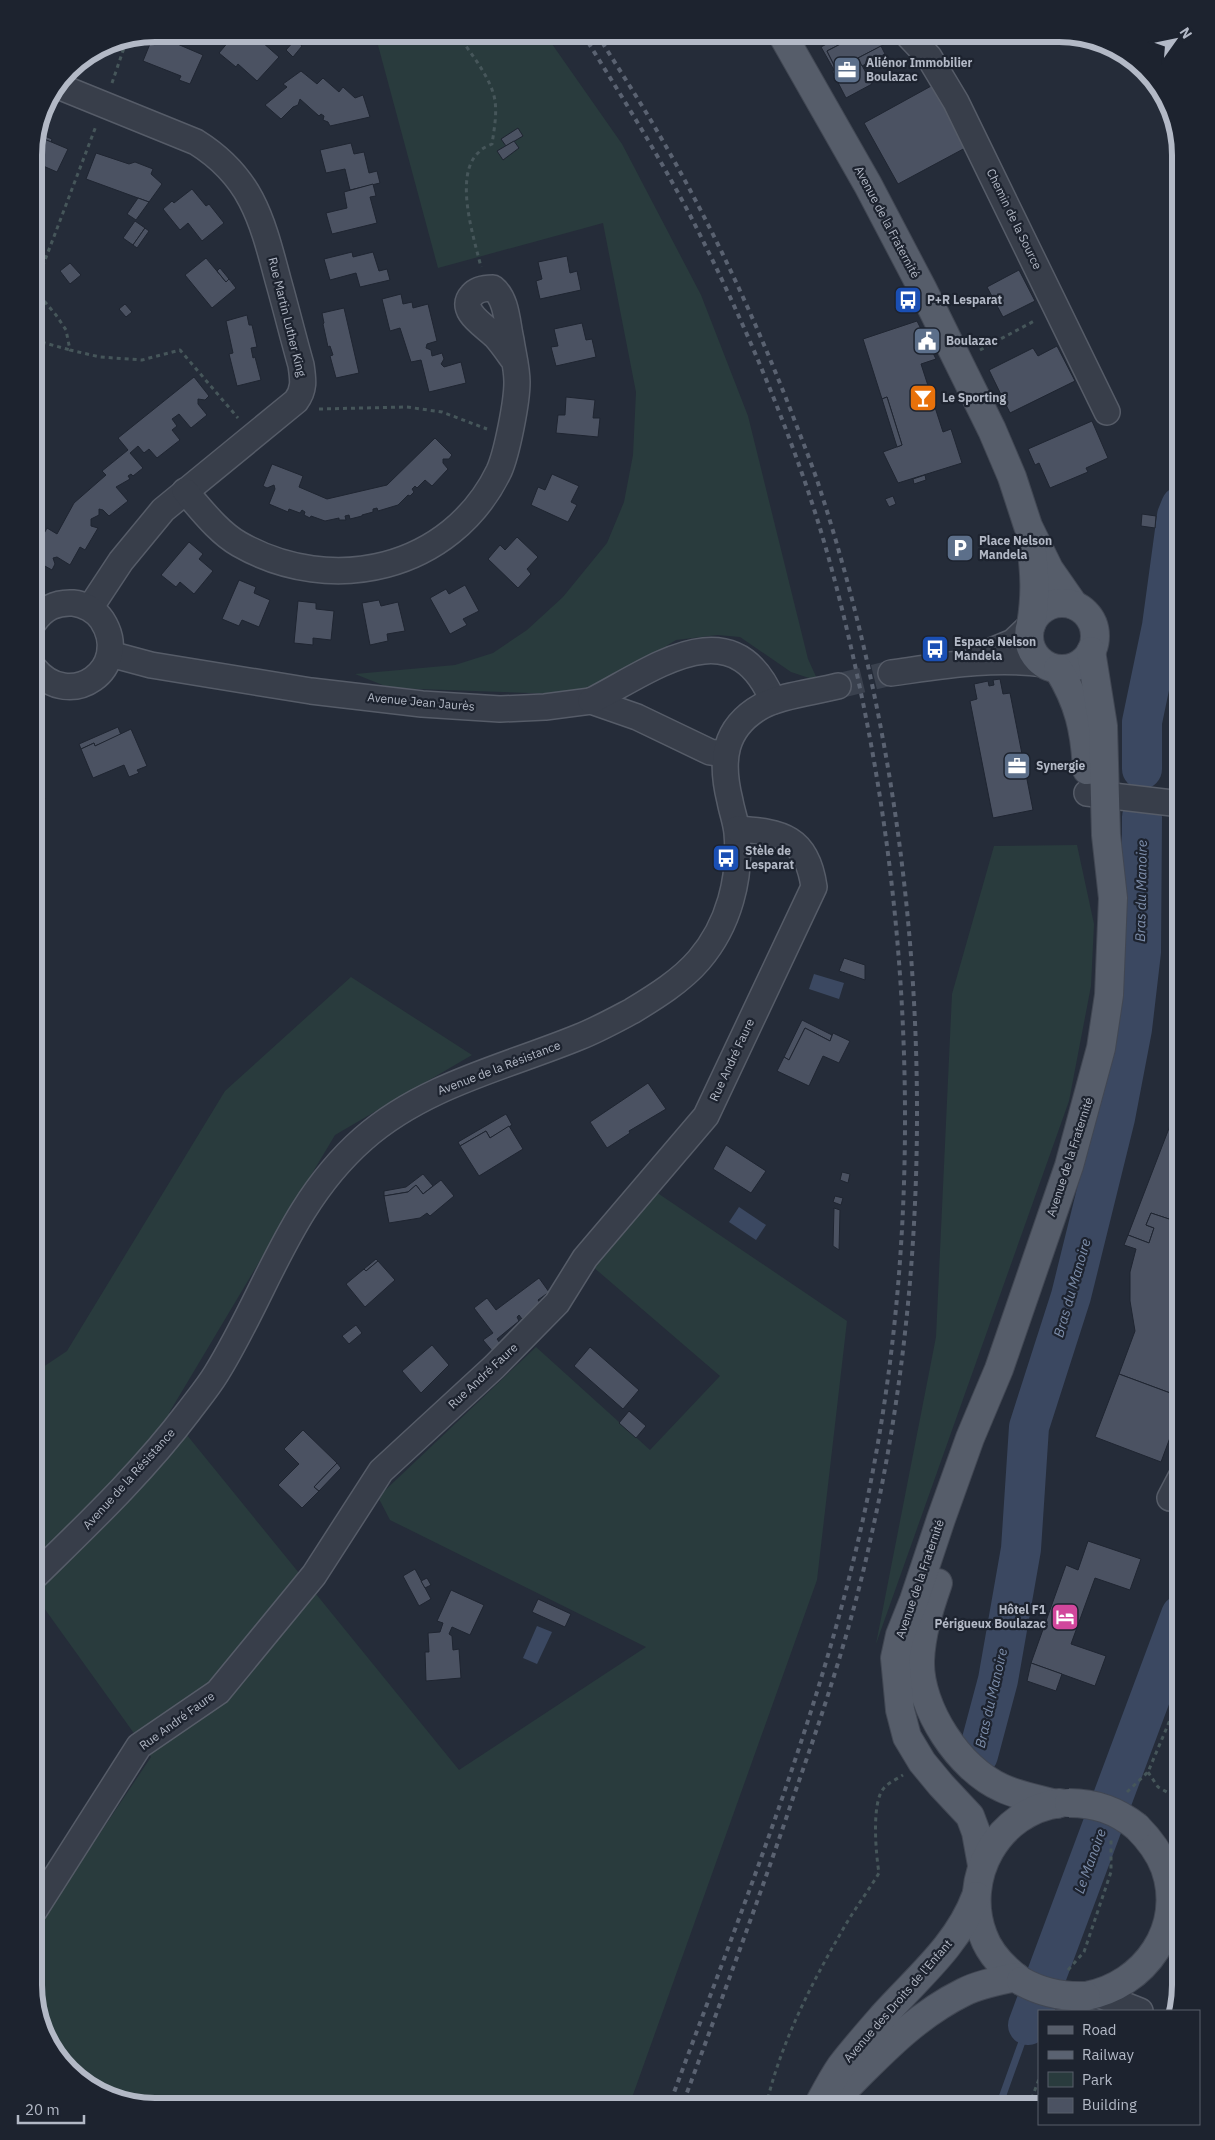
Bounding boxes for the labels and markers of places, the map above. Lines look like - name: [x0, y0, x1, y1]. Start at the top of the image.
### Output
- office icon: Aliénor Immobilier Boulazac: [832, 55, 862, 85]
- place label: Aliénor Immobilier Boulazac: [866, 55, 973, 84]
- bus stop icon: P+R Lesparat: [893, 285, 923, 315]
- place label: P+R Lesparat: [927, 292, 1003, 307]
- public building icon: Boulazac: [912, 326, 942, 356]
- place label: Boulazac: [946, 333, 998, 348]
- bar icon: Le Sporting: [908, 383, 938, 413]
- place label: Le Sporting: [942, 390, 1006, 405]
- parking icon: Place Nelson Mandela: [945, 533, 975, 563]
- place label: Place Nelson Mandela: [979, 533, 1052, 562]
- bus stop icon: Espace Nelson Mandela: [920, 634, 950, 664]
- place label: Espace Nelson Mandela: [954, 634, 1036, 663]
- office icon: Synergie: [1002, 751, 1032, 781]
- place label: Synergie: [1036, 758, 1086, 773]
- bus stop icon: Stèle de Lesparat: [711, 843, 741, 873]
- place label: Stèle de Lesparat: [745, 843, 795, 872]
- place label: Hôtel F1 Périgueux Boulazac: [935, 1602, 1046, 1631]
- hotel icon: Hôtel F1 Périgueux Boulazac: [1050, 1602, 1080, 1632]

